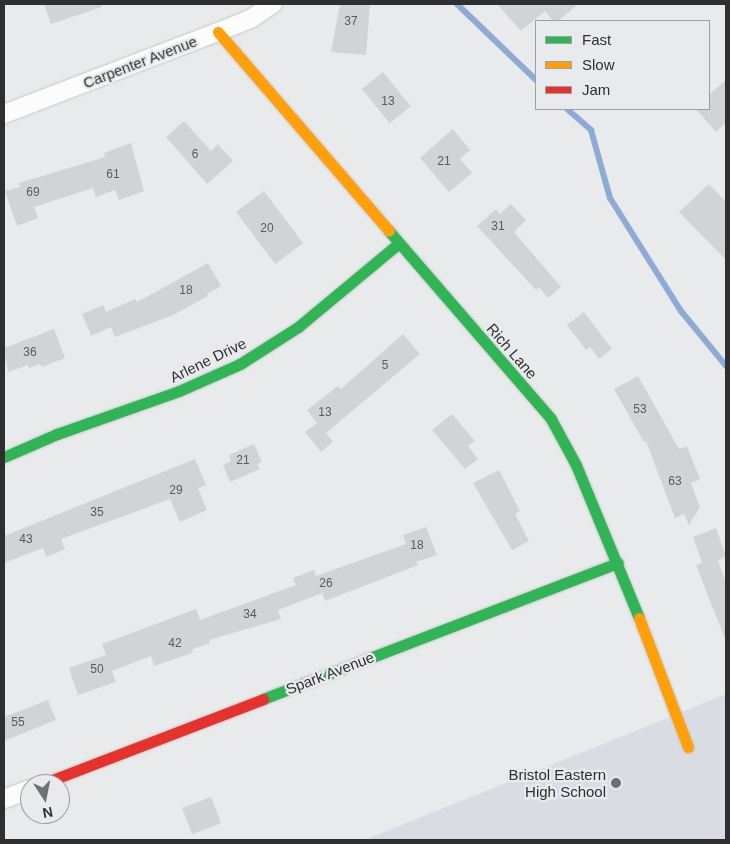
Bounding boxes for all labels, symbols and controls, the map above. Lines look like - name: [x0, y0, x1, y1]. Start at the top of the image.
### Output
- house number: 37: [344, 15, 358, 29]
- legend: [535, 20, 710, 110]
- text: Fast: [582, 31, 611, 48]
- street label: Carpenter Avenue: [80, 32, 200, 92]
- text: Slow: [582, 56, 615, 73]
- text: Jam: [582, 81, 610, 98]
- house number: 13: [381, 95, 395, 109]
- house number: 6: [192, 148, 198, 162]
- house number: 21: [437, 155, 451, 169]
- house number: 61: [106, 168, 120, 182]
- house number: 69: [26, 186, 40, 200]
- house number: 31: [491, 220, 505, 234]
- house number: 20: [260, 222, 274, 236]
- house number: 18: [179, 284, 193, 298]
- street label: Rich Lane: [483, 320, 541, 382]
- street label: Arlene Drive: [167, 334, 249, 386]
- house number: 36: [23, 346, 37, 360]
- house number: 5: [382, 359, 388, 373]
- house number: 53: [633, 403, 647, 417]
- house number: 13: [318, 406, 332, 420]
- house number: 21: [236, 454, 250, 468]
- house number: 63: [668, 475, 682, 489]
- house number: 29: [169, 484, 183, 498]
- house number: 35: [90, 506, 104, 520]
- house number: 43: [19, 533, 33, 547]
- house number: 18: [410, 539, 424, 553]
- house number: 26: [319, 577, 333, 591]
- house number: 34: [243, 608, 257, 622]
- house number: 42: [168, 637, 182, 651]
- street label: Spark Avenue: [283, 648, 377, 698]
- house number: 50: [90, 663, 104, 677]
- house number: 55: [11, 716, 25, 730]
- place label: Bristol Eastern High School: [508, 765, 606, 800]
- north arrow: [20, 774, 70, 824]
- marker: Bristol Eastern High School: [610, 777, 622, 789]
- text: N: [41, 804, 54, 822]

